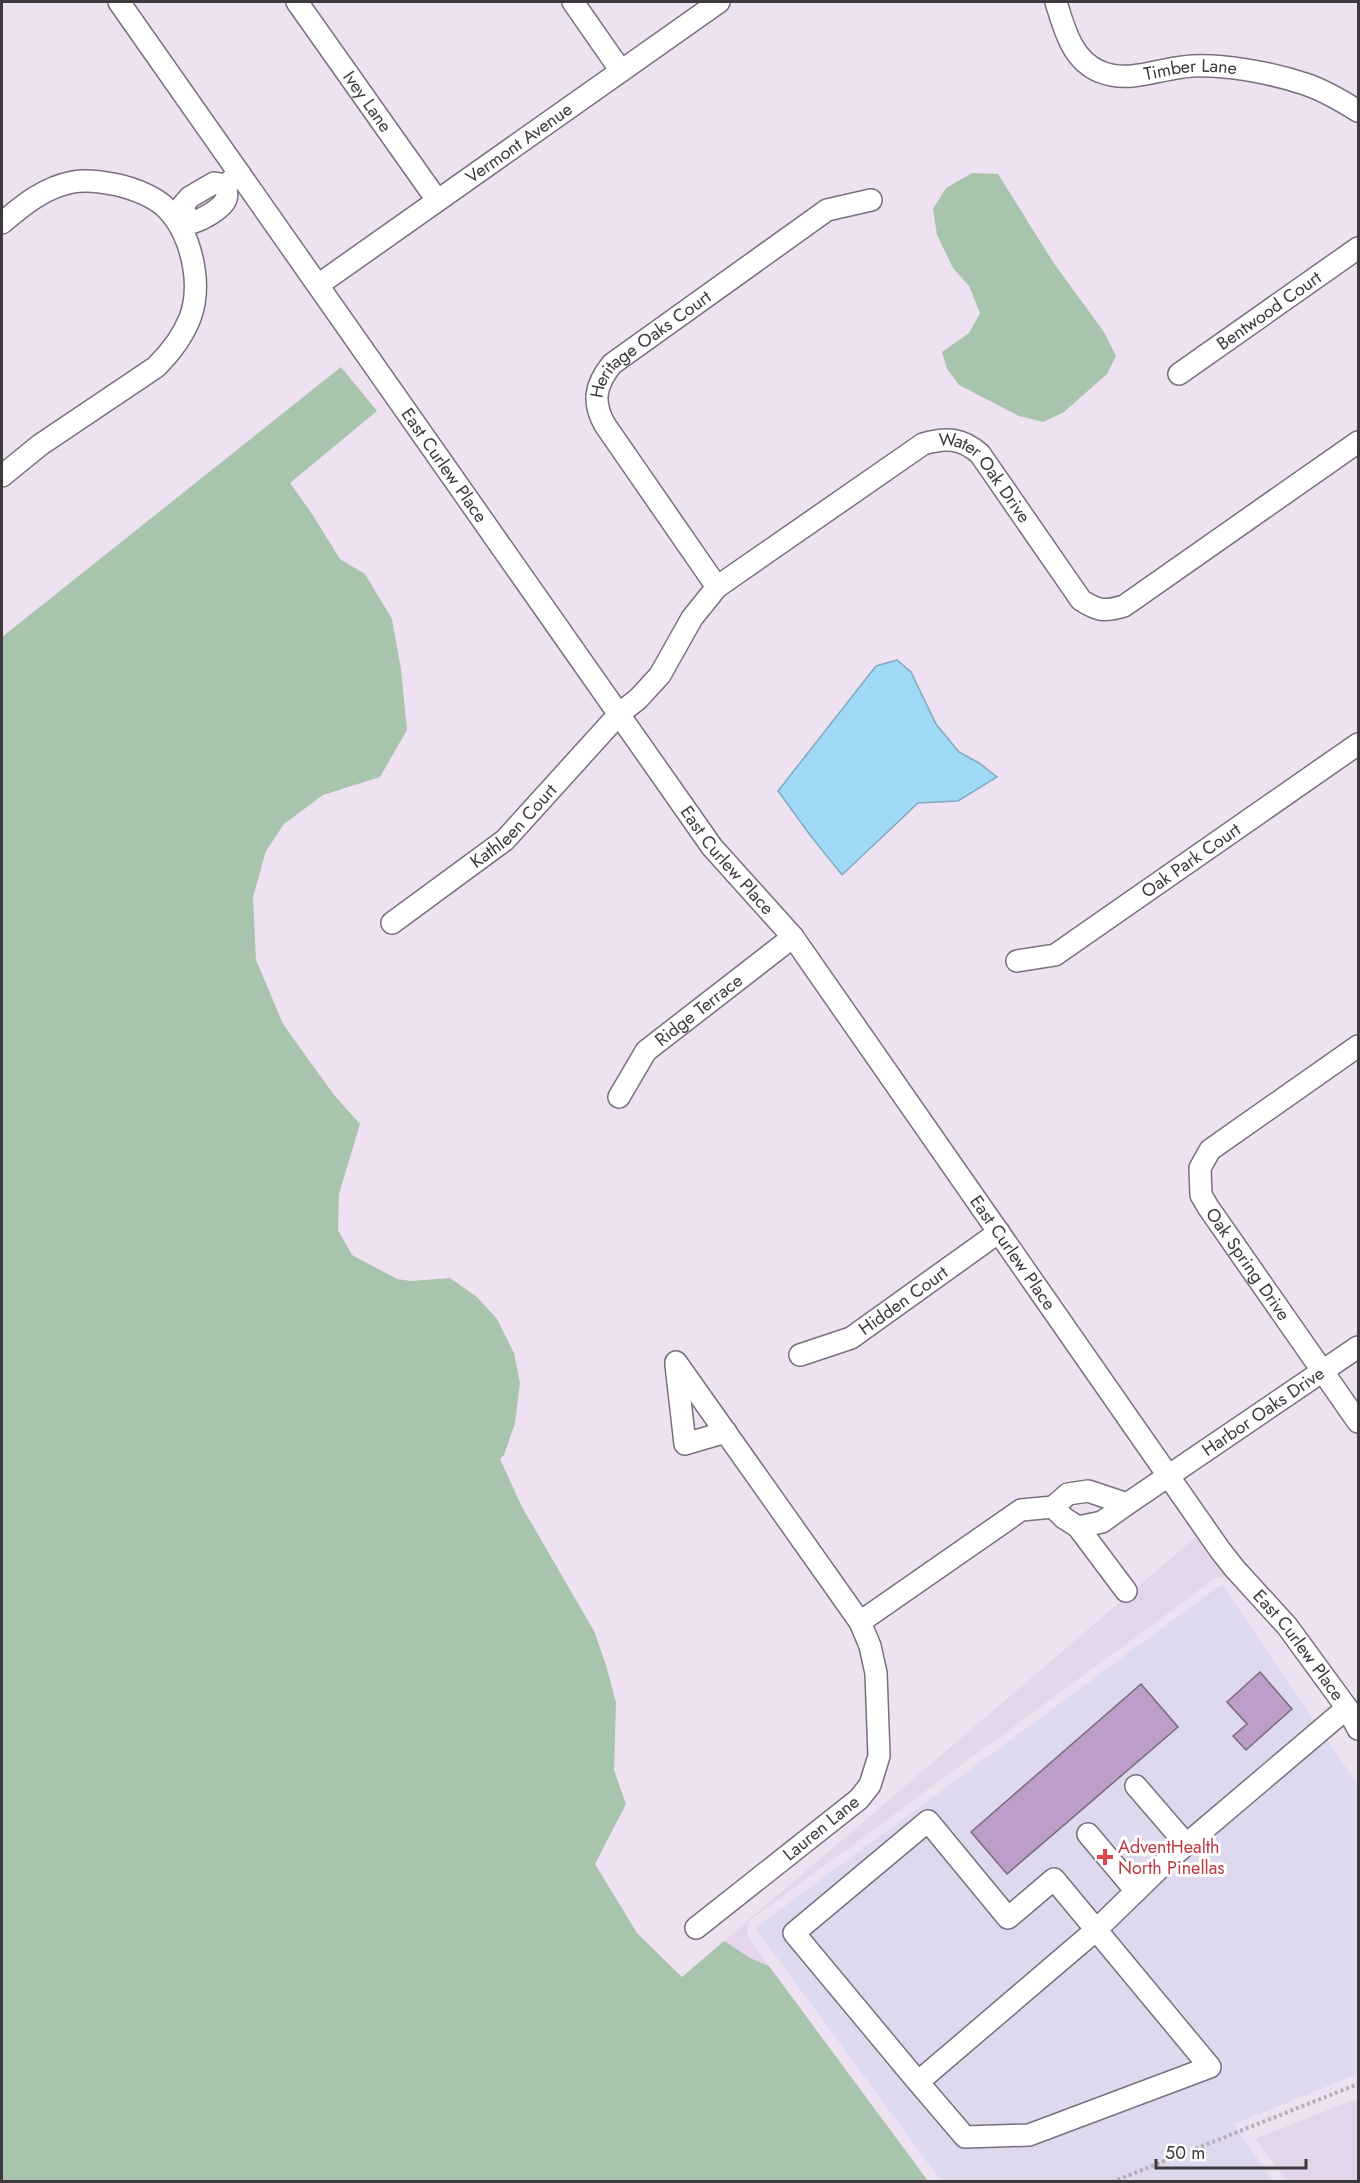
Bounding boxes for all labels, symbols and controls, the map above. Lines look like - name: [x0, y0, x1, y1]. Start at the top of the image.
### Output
- street label: Timber Lane: [1142, 53, 1238, 87]
- street label: Ivey Lane: [337, 66, 398, 138]
- street label: Vermont Avenue: [460, 96, 578, 190]
- street label: Bentwood Court: [1211, 264, 1327, 357]
- street label: Heritage Oaks Court: [584, 284, 717, 400]
- street label: East Curlew Place: [395, 403, 494, 528]
- street label: Water Oak Drive: [939, 427, 1037, 528]
- street label: Kathleen Court: [465, 777, 563, 874]
- street label: East Curlew Place: [674, 800, 780, 920]
- street label: Oak Park Court: [1136, 816, 1246, 904]
- street label: Ridge Terrace: [649, 968, 748, 1053]
- street label: East Curlew Place: [964, 1190, 1062, 1315]
- street label: Oak Spring Drive: [1199, 1202, 1296, 1326]
- street label: Hidden Court: [853, 1259, 954, 1342]
- street label: Harbor Oaks Drive: [1197, 1361, 1330, 1462]
- street label: East Curlew Place: [1247, 1584, 1350, 1706]
- street label: Lauren Lane: [777, 1789, 865, 1867]
- place label: AdventHealth North Pinellas: [1118, 1834, 1225, 1881]
- marker: AdventHealth North Pinellas: [1096, 1848, 1114, 1866]
- scale bar: [1156, 2132, 1306, 2170]
- text: 50 m: [1165, 2140, 1205, 2166]

